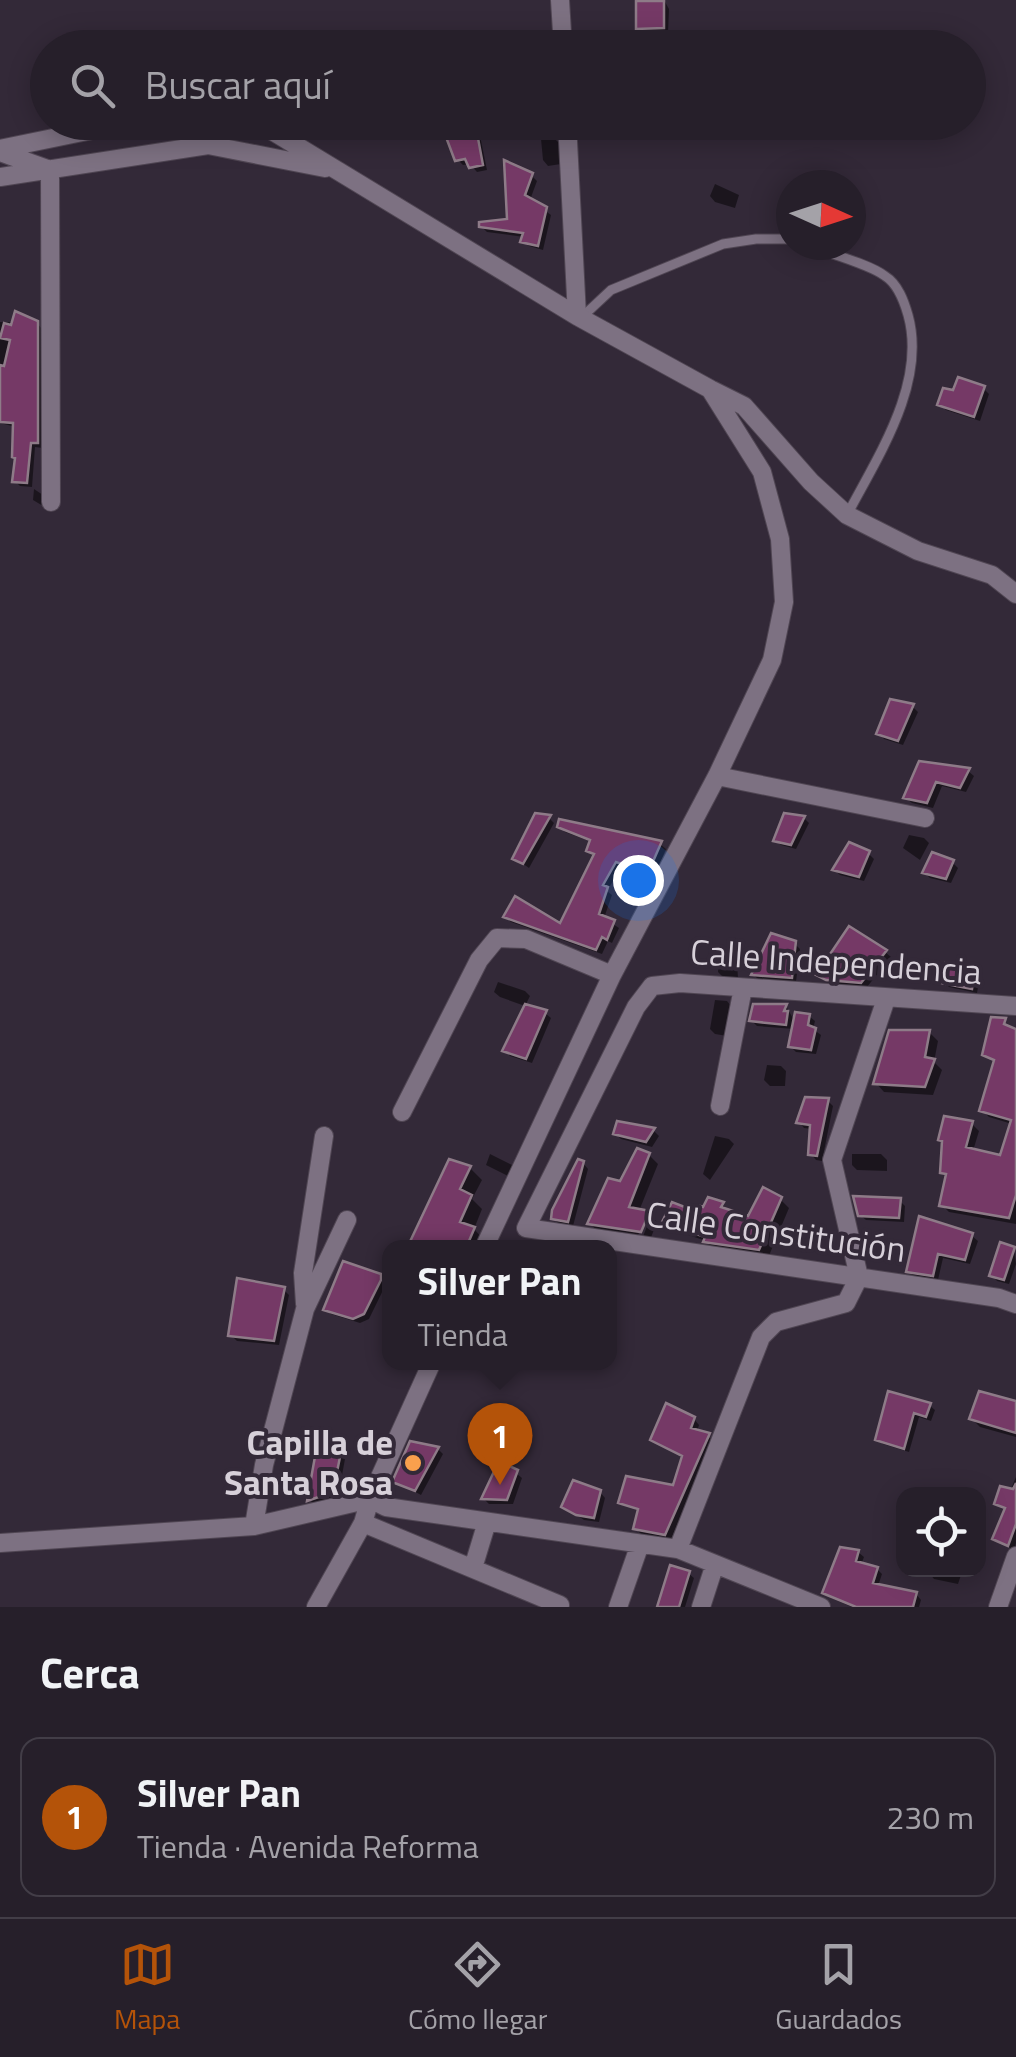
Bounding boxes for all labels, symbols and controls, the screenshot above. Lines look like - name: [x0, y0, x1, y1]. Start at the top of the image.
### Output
- search box: [30, 30, 986, 140]
- text: Buscar aquí: [145, 56, 331, 114]
- icon: search: [65, 58, 120, 113]
- north arrow: [776, 170, 866, 260]
- your location: [613, 855, 664, 906]
- street label: Calle Independencia: [689, 924, 984, 998]
- street label: Calle Constitución: [643, 1186, 909, 1276]
- popup: [382, 1240, 617, 1370]
- text: Silver Pan: [418, 1252, 581, 1310]
- text: Tienda: [418, 1310, 508, 1358]
- pin: 1: [468, 1402, 532, 1485]
- place label: Capilla de Santa Rosa: [224, 1415, 393, 1509]
- marker: Capilla de Santa Rosa: [402, 1452, 424, 1474]
- map controls: [896, 1487, 986, 1577]
- button: locate: [896, 1487, 986, 1577]
- text: Cerca: [40, 1640, 140, 1704]
- text: Silver Pan: [137, 1764, 301, 1822]
- text: 1: [66, 1793, 83, 1841]
- text: 230 m: [886, 1793, 974, 1841]
- text: Tienda · Avenida Reforma: [137, 1822, 479, 1870]
- tab: Mapa: [114, 1937, 180, 2040]
- tab: Cómo llegar: [408, 1937, 547, 2040]
- tab: Guardados: [775, 1937, 902, 2040]

